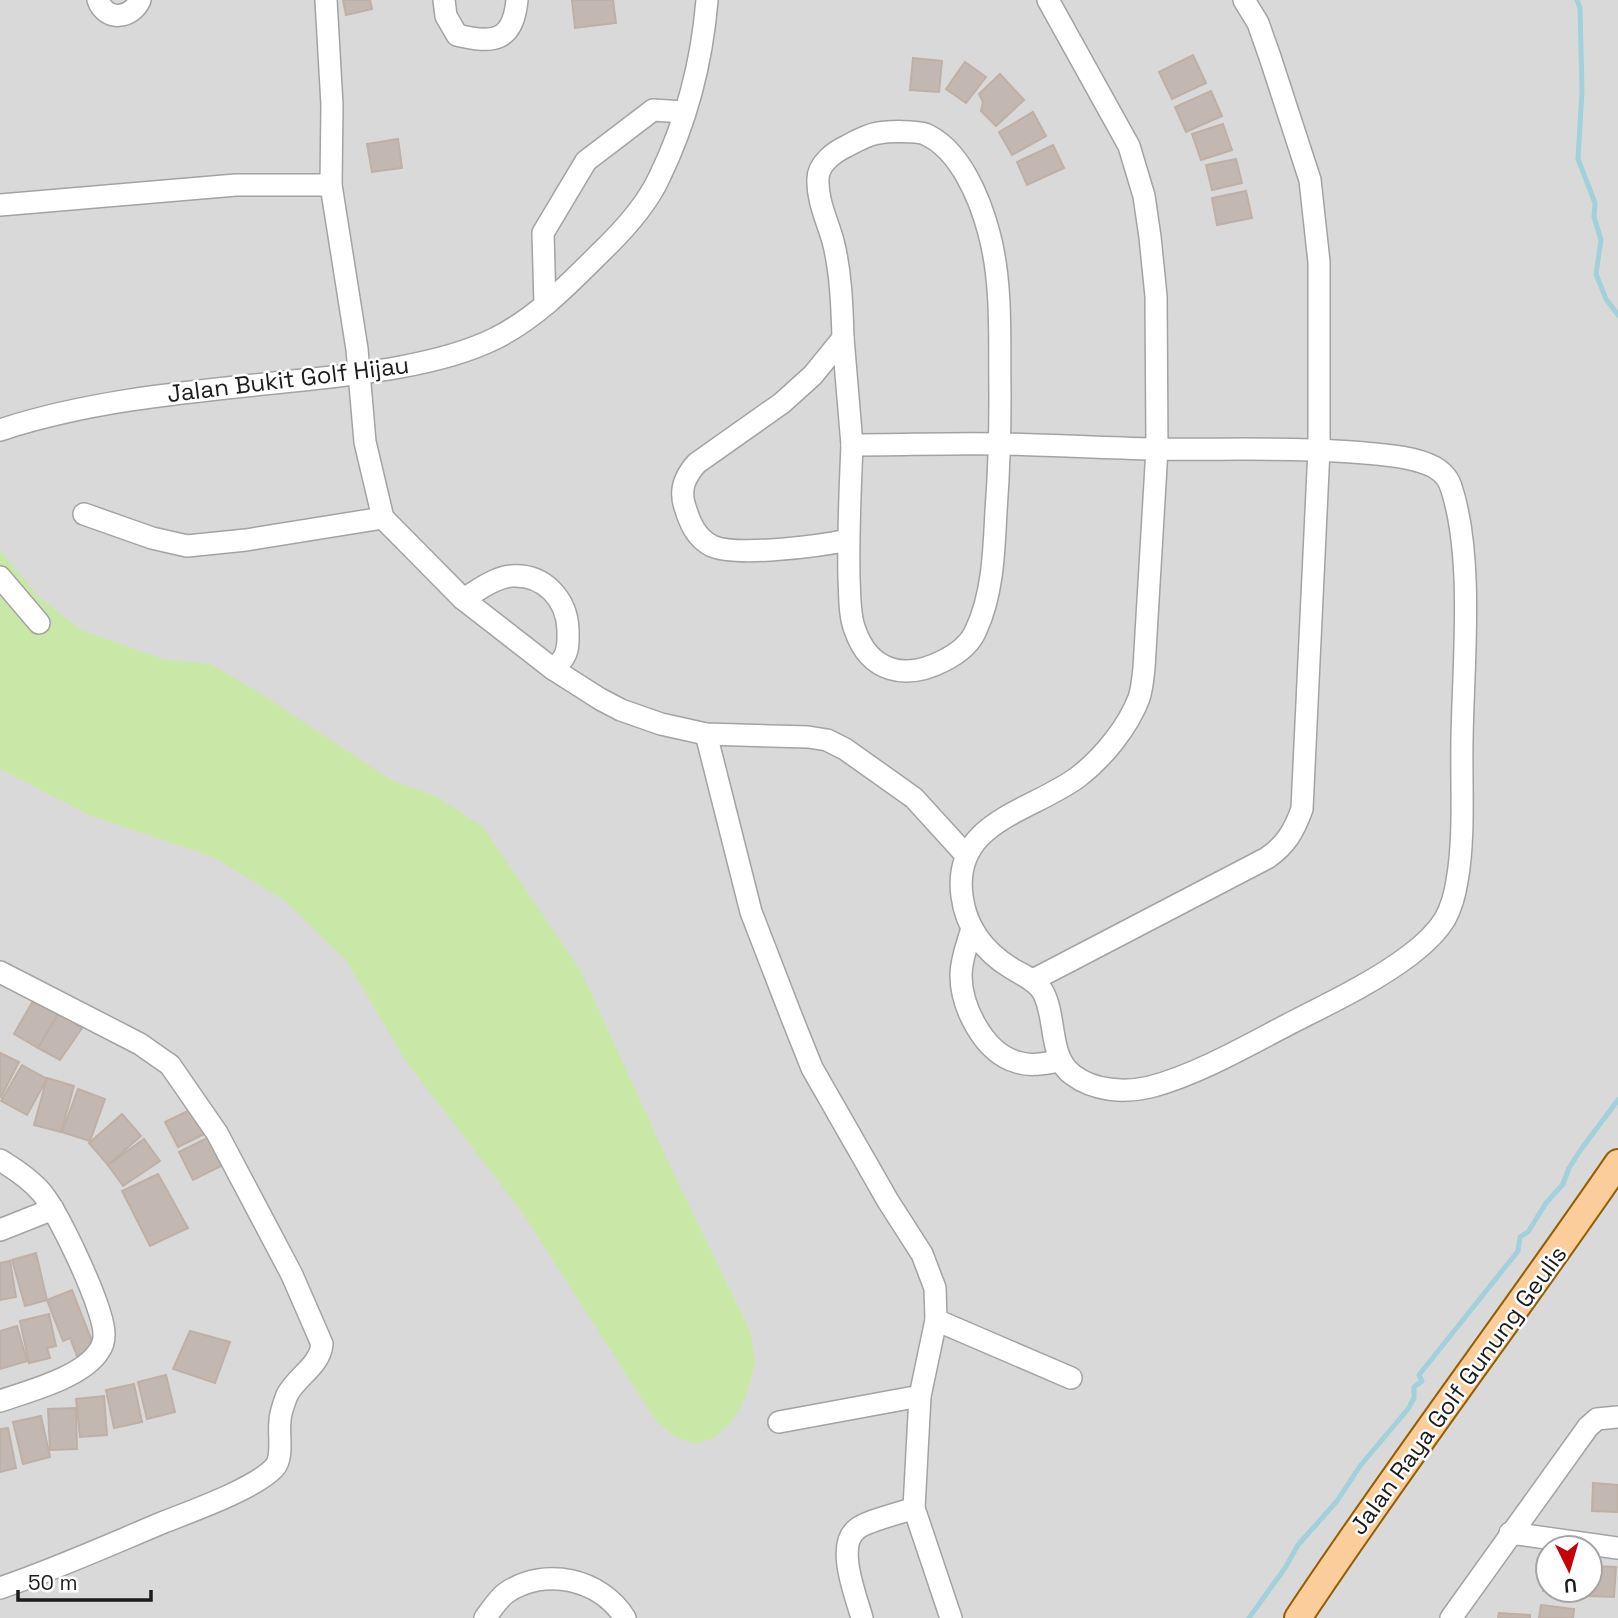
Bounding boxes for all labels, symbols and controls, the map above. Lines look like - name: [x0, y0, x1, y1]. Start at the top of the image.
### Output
- street label: Jalan Bukit Golf Hijau: [165, 349, 411, 409]
- street label: Jalan Raya Golf Gunung Geulis: [1343, 1239, 1573, 1541]
- north arrow: [1534, 1534, 1604, 1604]
- scale bar: [18, 1558, 150, 1602]
- text: 50 m: [28, 1569, 78, 1596]
- text: U: [1563, 1572, 1578, 1598]

